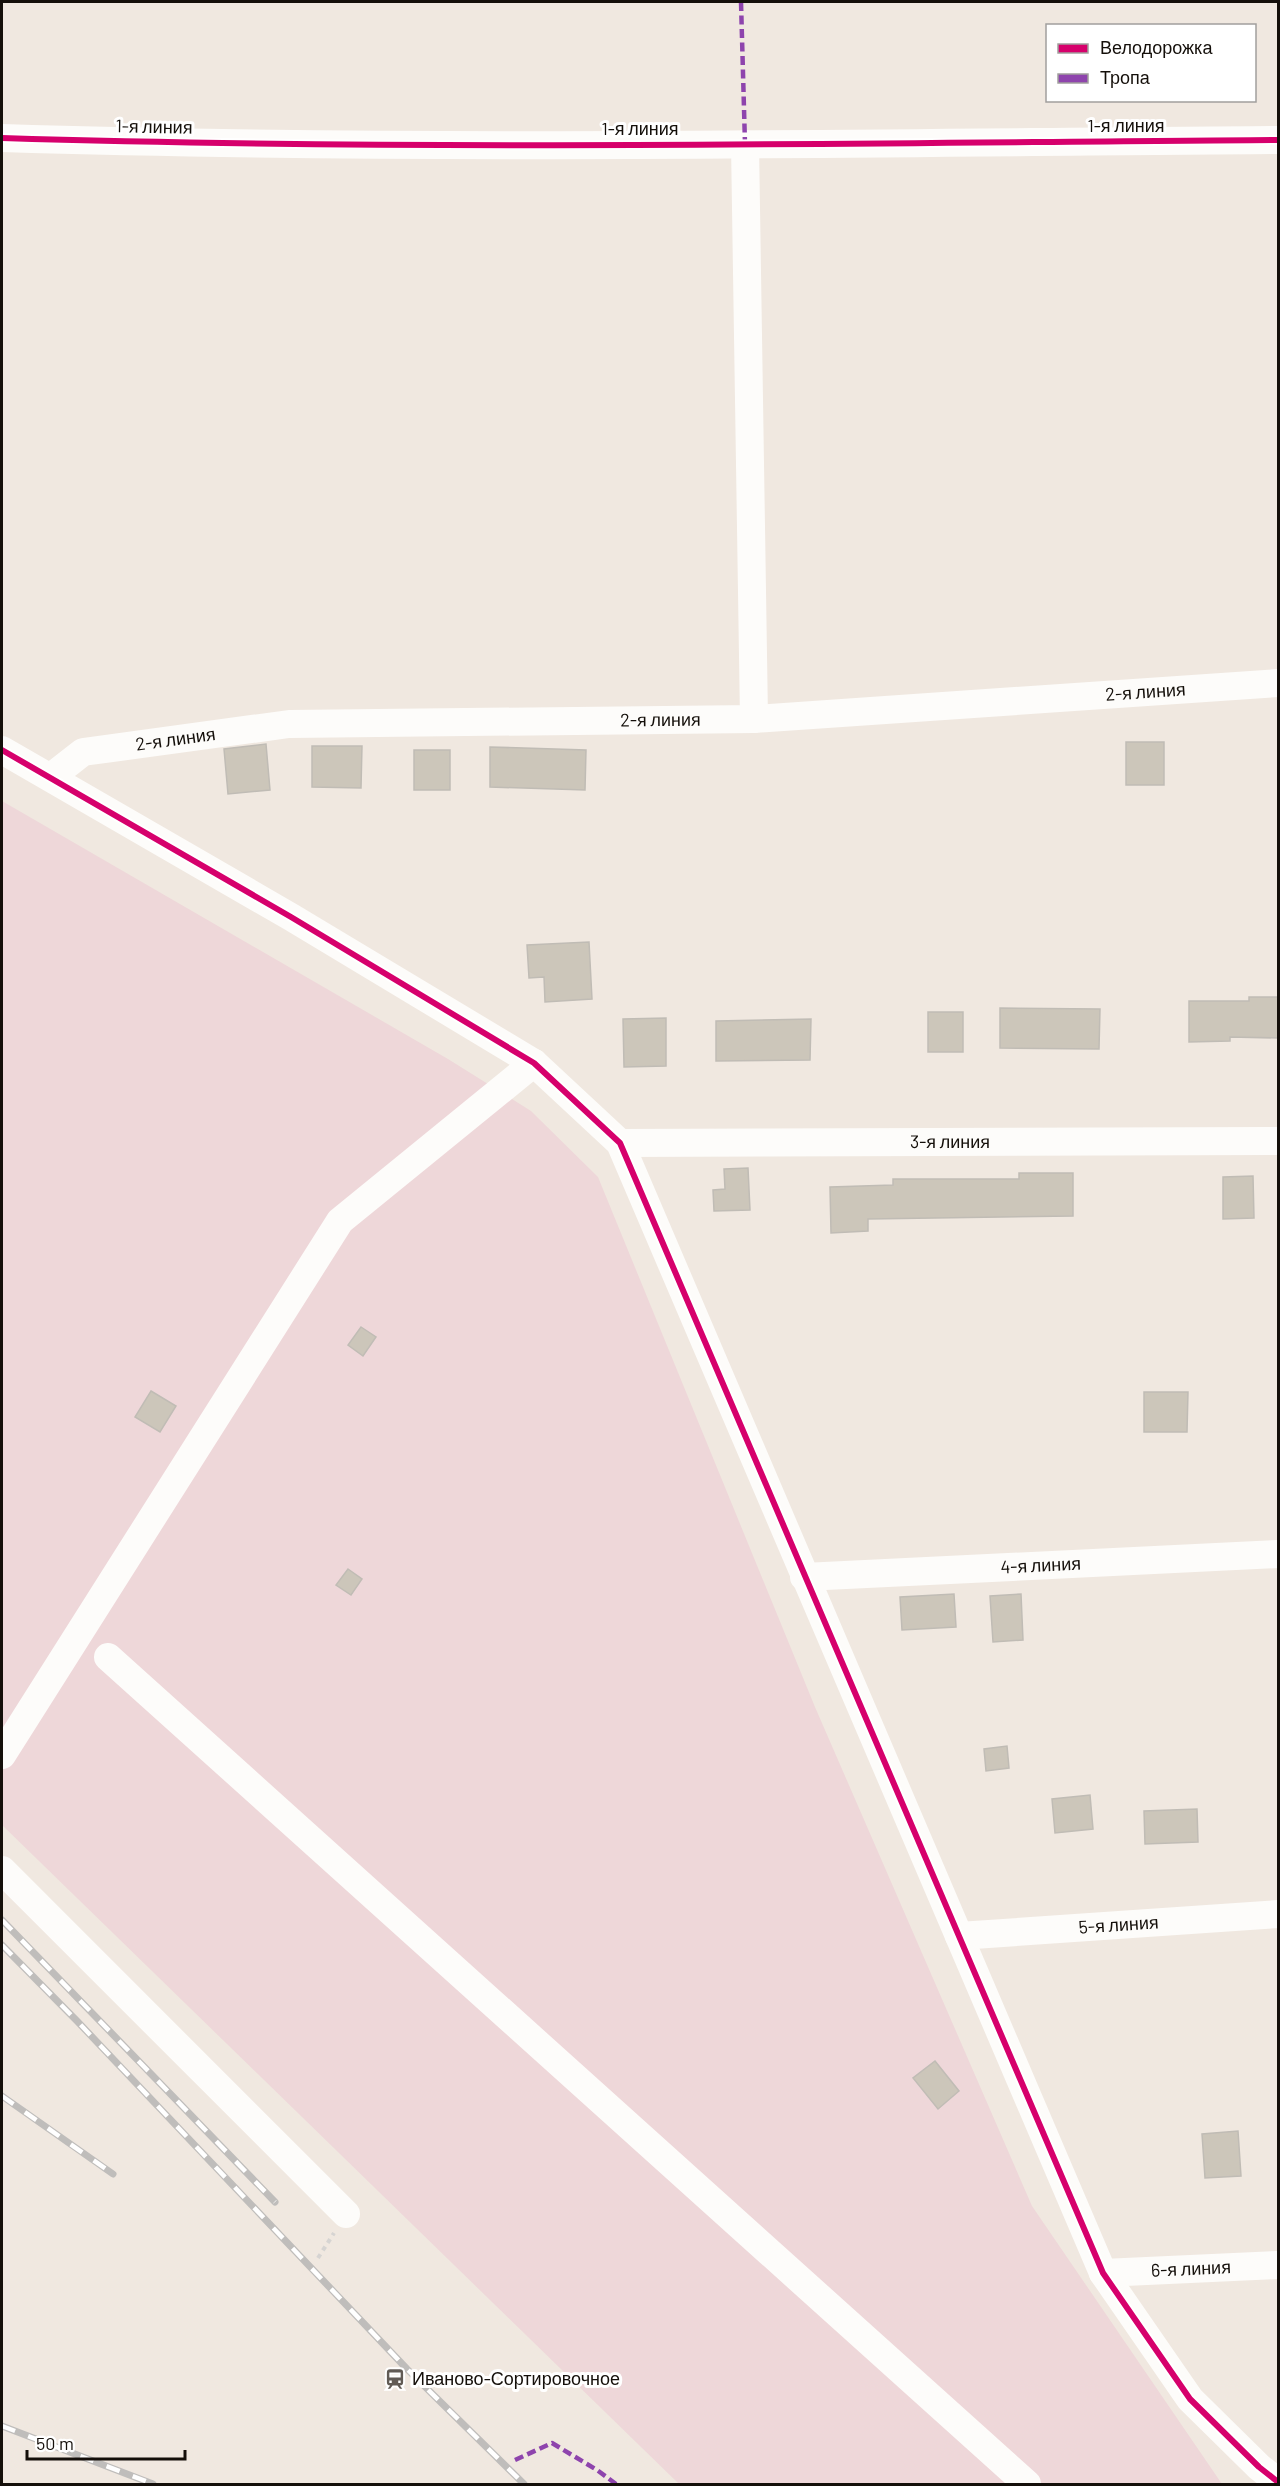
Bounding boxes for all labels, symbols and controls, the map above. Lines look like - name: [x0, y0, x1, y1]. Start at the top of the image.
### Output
- legend: [1046, 24, 1256, 102]
- text: Велодорожка: [1100, 36, 1213, 58]
- text: Тропа: [1100, 66, 1151, 88]
- street label: 1-я линия: [115, 114, 193, 138]
- street label: 1-я линия: [1087, 114, 1165, 136]
- street label: 1-я линия: [601, 117, 679, 139]
- street label: 2-я линия: [1105, 677, 1186, 705]
- street label: 2-я линия: [620, 708, 701, 730]
- street label: 2-я линия: [134, 722, 217, 755]
- street label: 3-я линия: [910, 1130, 990, 1152]
- street label: 4-я линия: [1000, 1552, 1082, 1577]
- street label: 5-я линия: [1078, 1910, 1159, 1938]
- street label: 6-я линия: [1150, 2255, 1231, 2281]
- station icon: Иваново-Сортировочное: [383, 2367, 407, 2391]
- place label: Иваново-Сортировочное: [412, 2367, 620, 2389]
- scale bar: [27, 2423, 184, 2461]
- text: 50 m: [36, 2432, 74, 2454]

